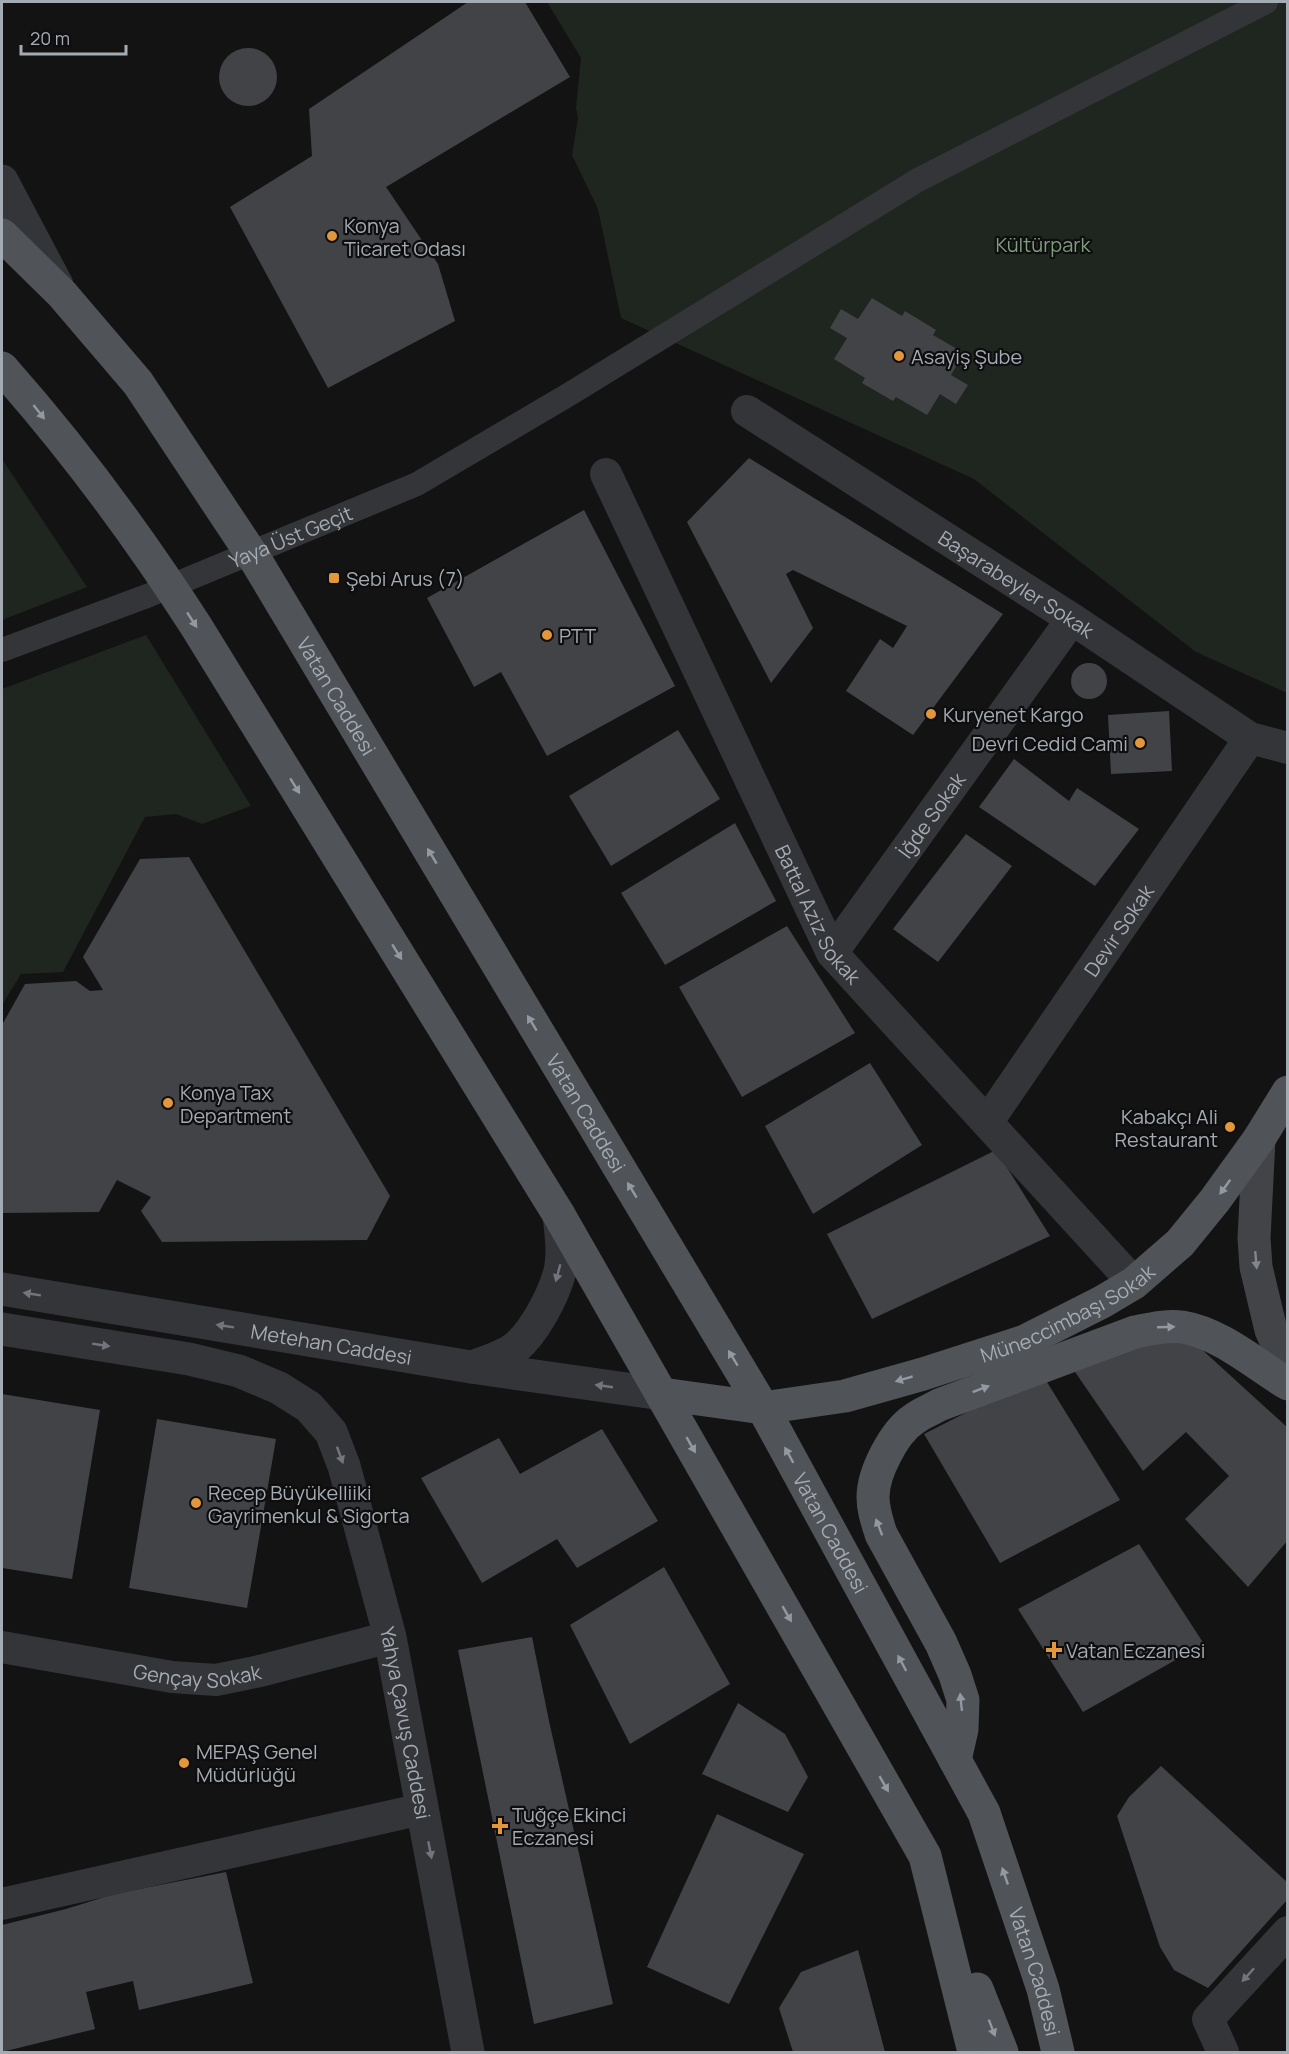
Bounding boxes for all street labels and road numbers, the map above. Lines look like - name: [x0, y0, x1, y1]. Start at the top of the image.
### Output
- street label: Yaya Üst Geçit: [225, 499, 356, 574]
- street label: Başarabeyler Sokak: [934, 524, 1100, 644]
- street label: Vatan Caddesi: [291, 632, 383, 760]
- street label: İğde Sokak: [891, 766, 972, 863]
- street label: Battal Aziz Sokak: [769, 840, 868, 990]
- street label: Devir Sokak: [1077, 878, 1160, 982]
- street label: Vatan Caddesi: [541, 1049, 632, 1177]
- street label: Müneccimbaşı Sokak: [977, 1257, 1161, 1368]
- street label: Metehan Caddesi: [249, 1317, 414, 1370]
- street label: Vatan Caddesi: [787, 1468, 875, 1598]
- street label: Yahya Çavuş Caddesi: [374, 1624, 437, 1821]
- street label: Gençay Sokak: [131, 1657, 264, 1694]
- street label: Vatan Caddesi: [1003, 1904, 1067, 2039]

